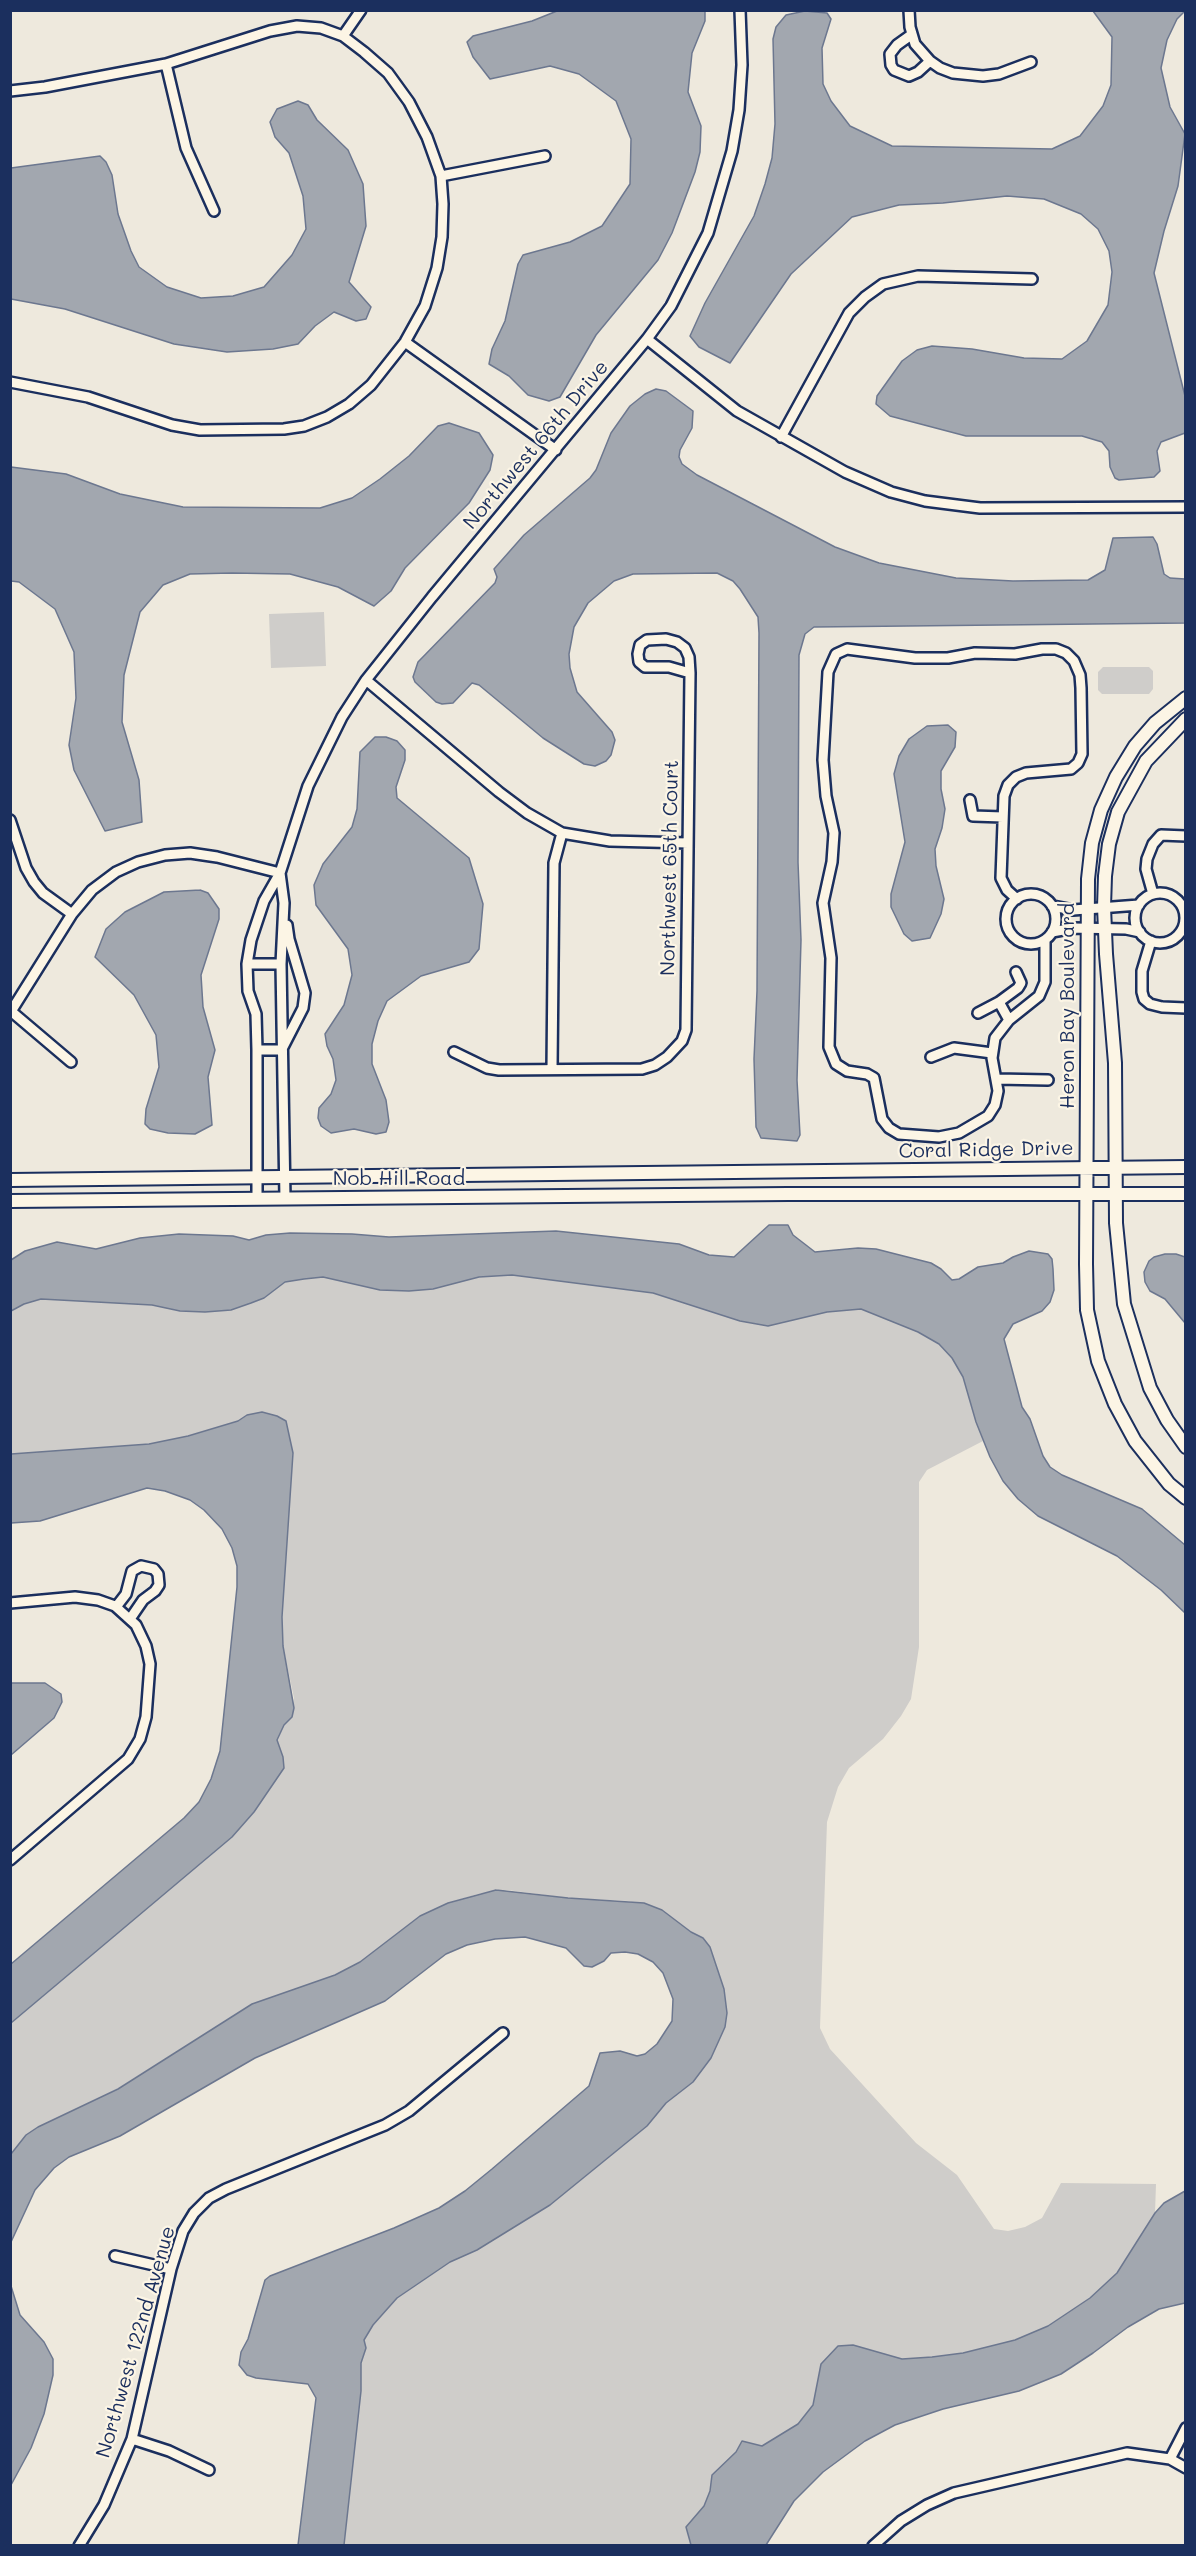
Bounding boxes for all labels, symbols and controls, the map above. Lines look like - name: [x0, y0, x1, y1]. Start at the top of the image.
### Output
- street label: Northwest 66th Drive: [458, 356, 614, 534]
- street label: Northwest 65th Court: [656, 760, 684, 976]
- street label: Heron Bay Boulevard: [1056, 903, 1080, 1109]
- street label: Coral Ridge Drive: [898, 1136, 1074, 1164]
- street label: Nob Hill Road: [333, 1167, 465, 1191]
- street label: Northwest 122nd Avenue: [91, 2223, 181, 2461]

